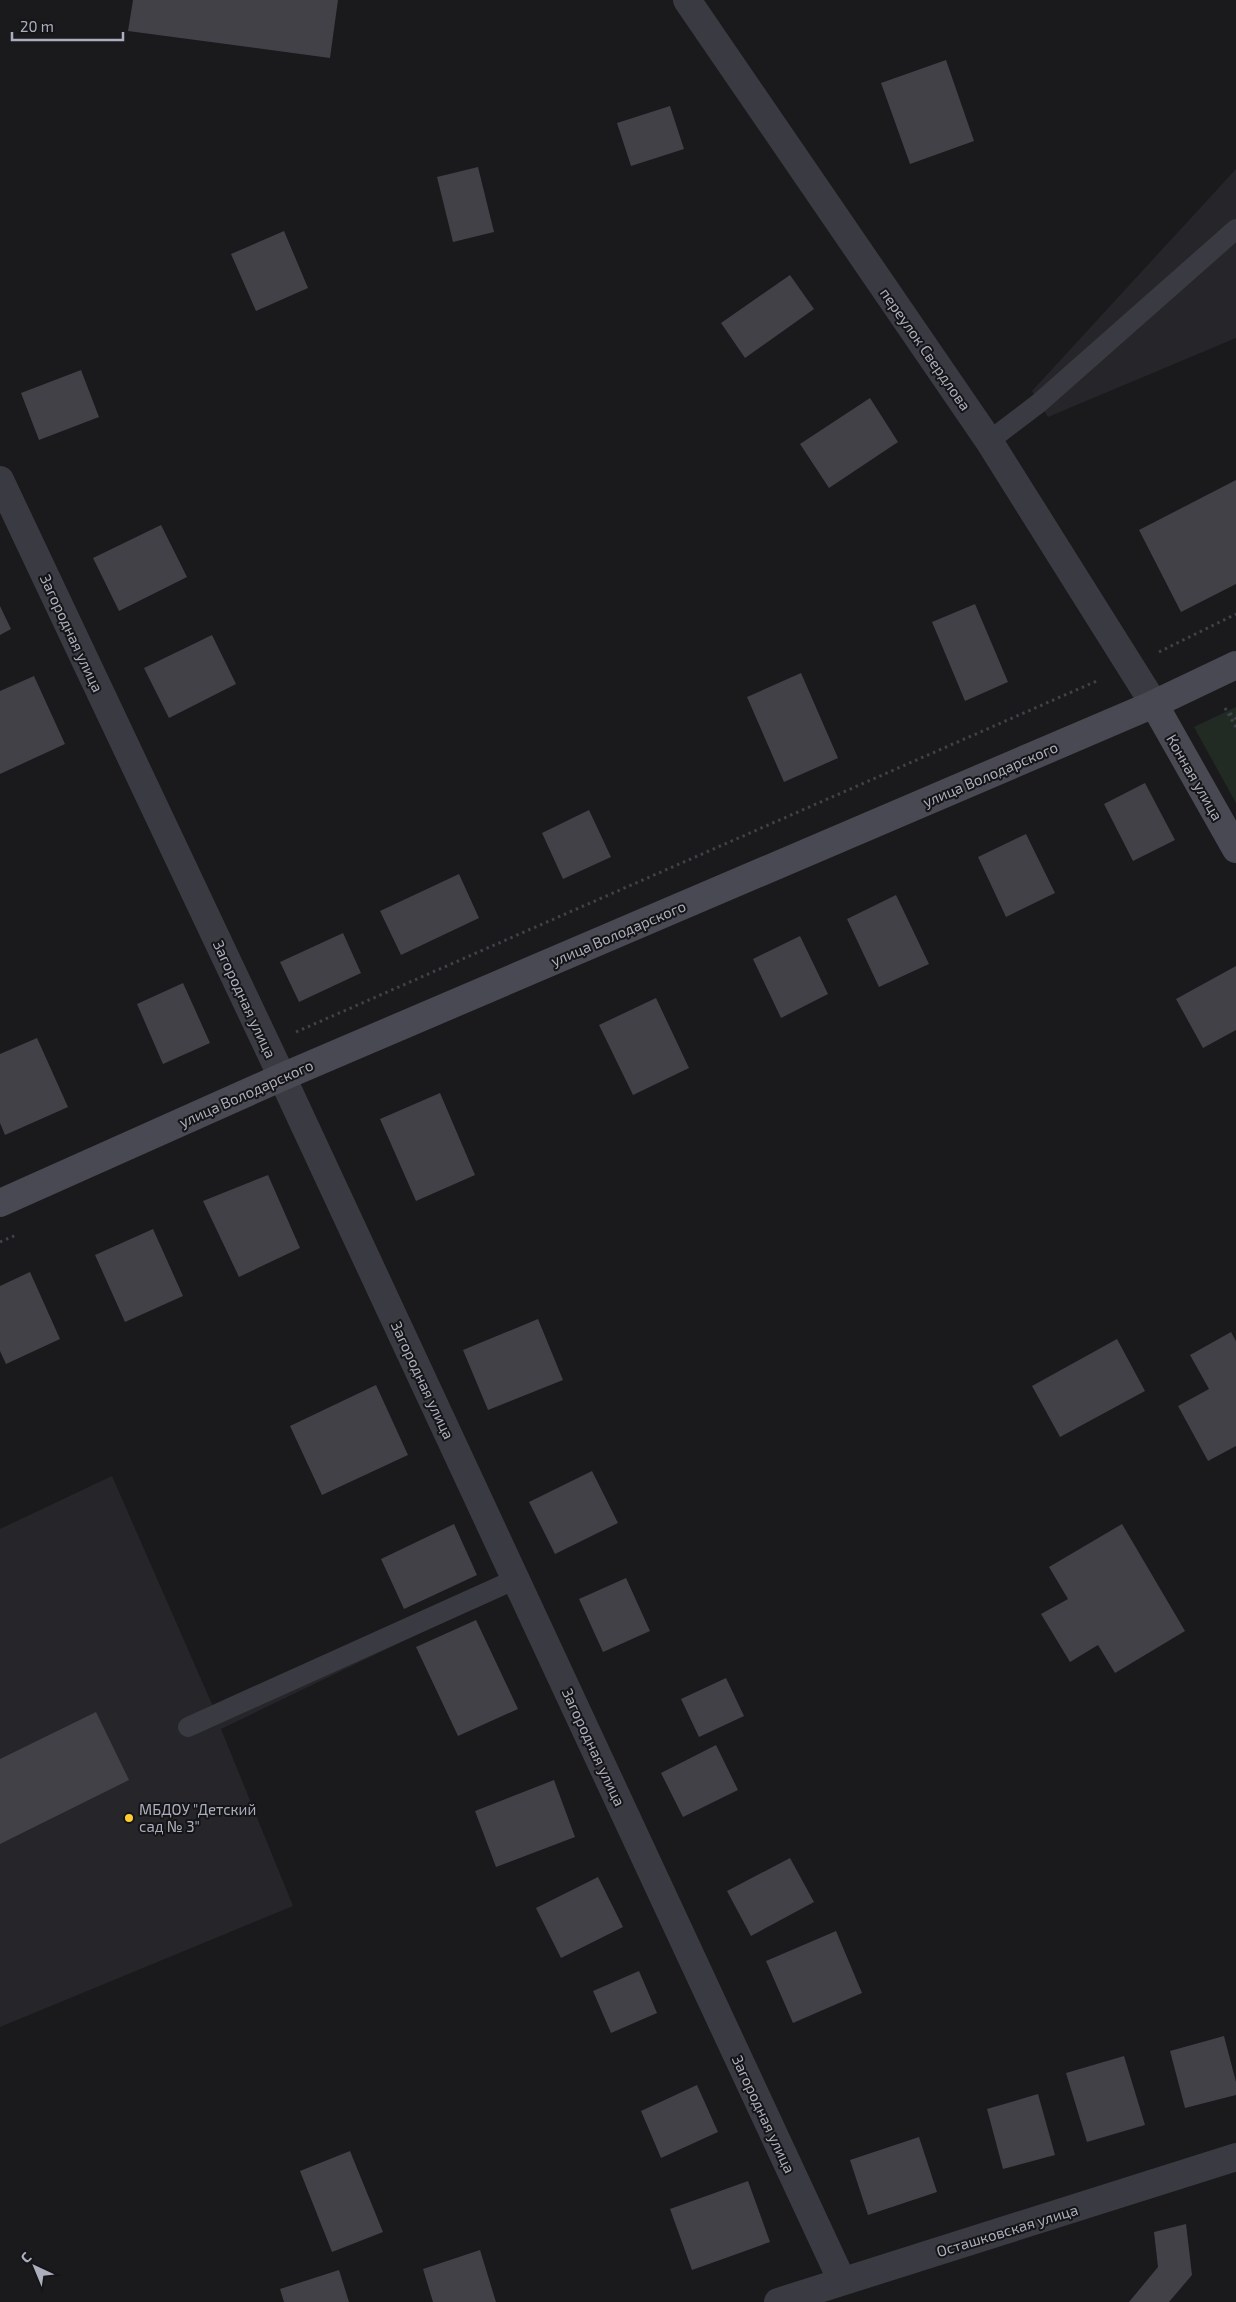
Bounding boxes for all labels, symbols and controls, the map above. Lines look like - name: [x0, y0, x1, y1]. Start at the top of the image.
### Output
- scale bar: [12, 10, 124, 42]
- text: 20 m: [20, 17, 54, 35]
- street label: переулок Свердлова: [876, 284, 975, 414]
- street label: Загородная улица: [36, 571, 107, 695]
- street label: Конная улица: [1162, 731, 1227, 824]
- street label: улица Володарского: [920, 737, 1061, 812]
- street label: улица Володарского: [548, 896, 689, 971]
- street label: Загородная улица: [209, 937, 280, 1061]
- street label: улица Володарского: [176, 1055, 316, 1132]
- street label: Загородная улица: [387, 1318, 458, 1442]
- street label: Загородная улица: [558, 1685, 629, 1809]
- place label: МБДОУ "Детский сад № 3": [139, 1800, 256, 1835]
- marker: МБДОУ "Детский сад № 3": [123, 1812, 135, 1824]
- street label: Загородная улица: [728, 2052, 799, 2176]
- street label: Осташковская улица: [934, 2200, 1080, 2261]
- north arrow: [10, 2242, 60, 2292]
- text: С: [17, 2248, 34, 2266]

